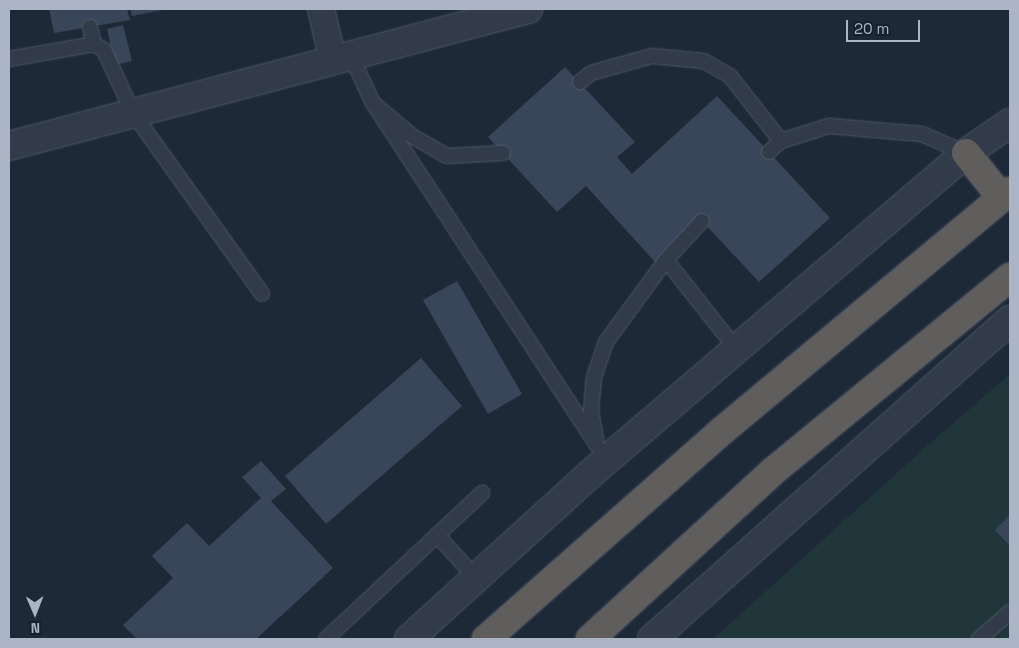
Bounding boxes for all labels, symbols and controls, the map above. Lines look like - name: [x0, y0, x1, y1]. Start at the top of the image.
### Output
- scale bar: [849, 10, 923, 42]
- text: 20 m: [854, 19, 889, 38]
- north arrow: [10, 588, 60, 638]
- text: N: [30, 619, 40, 637]

